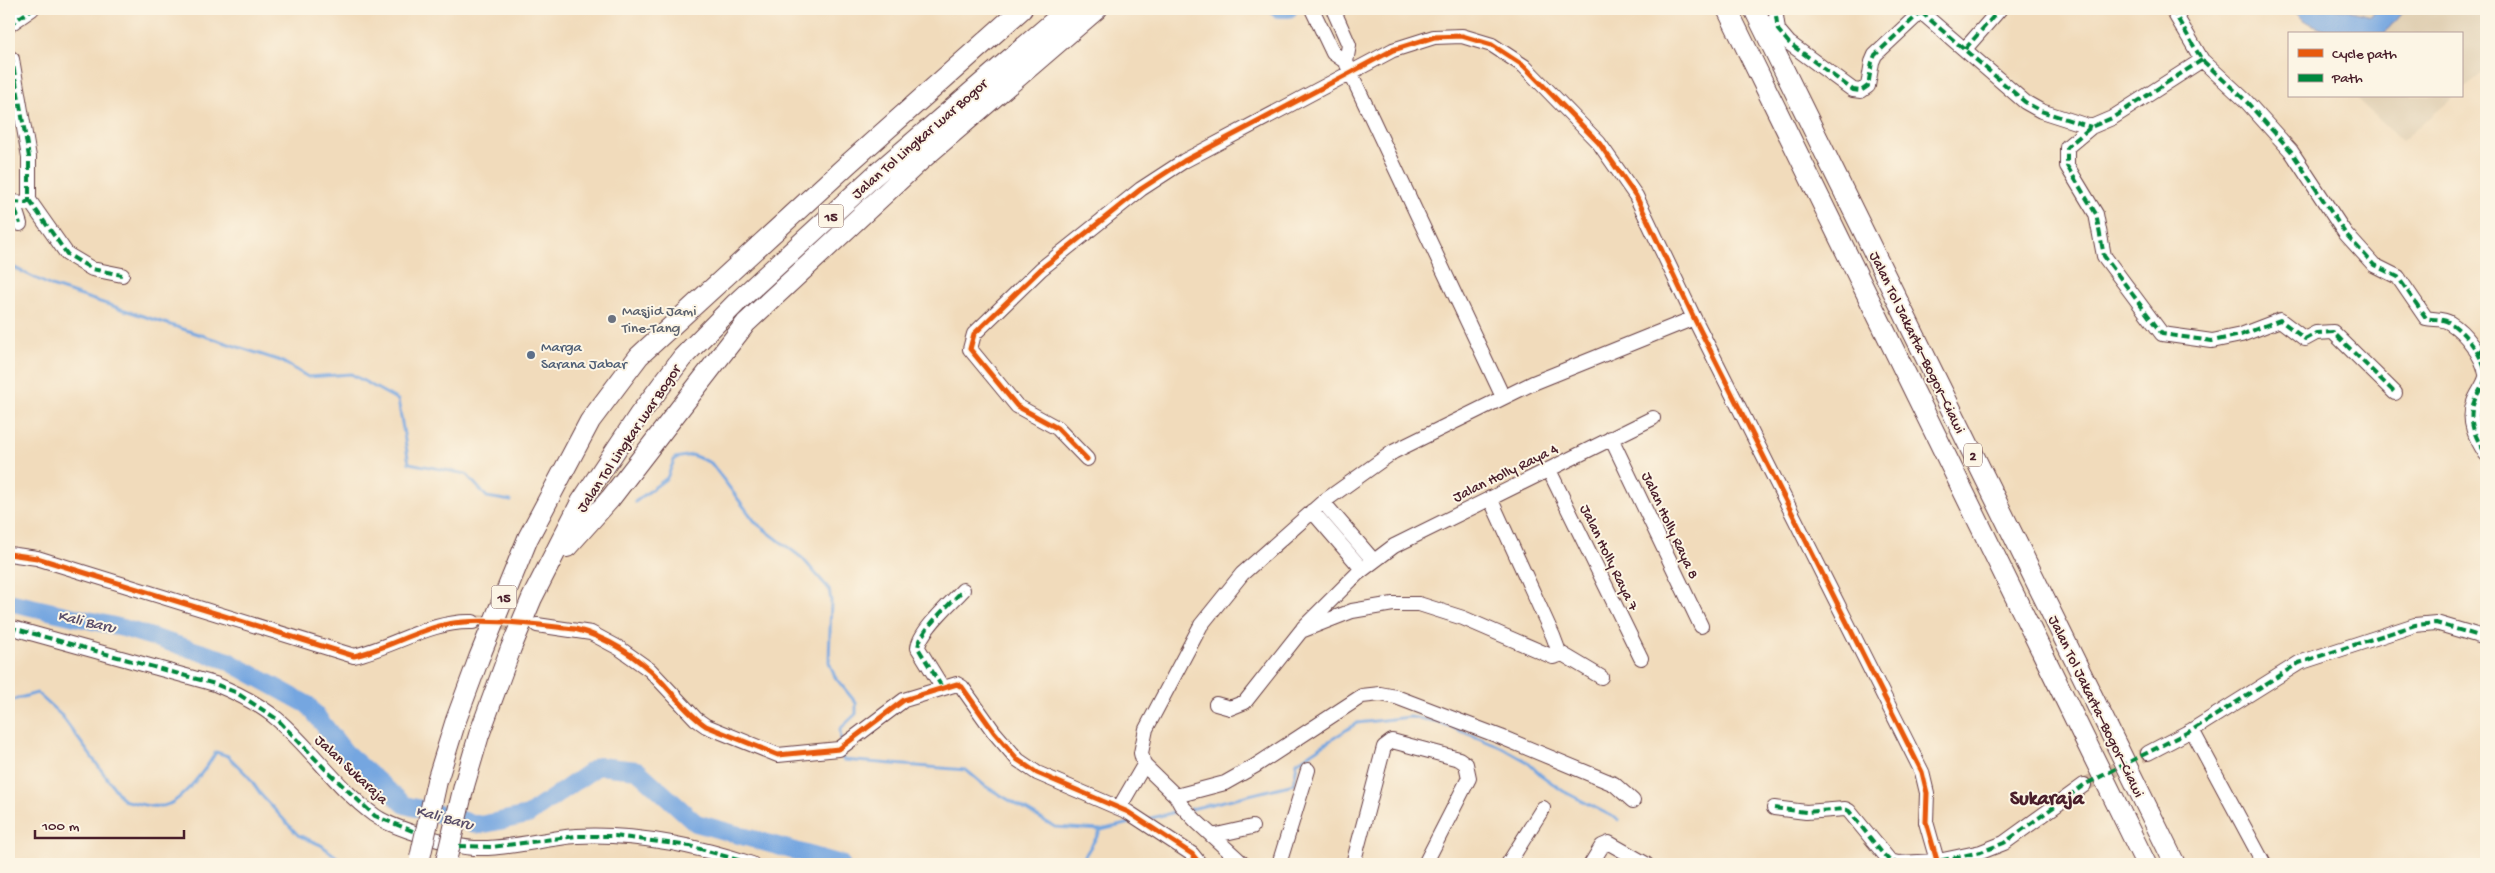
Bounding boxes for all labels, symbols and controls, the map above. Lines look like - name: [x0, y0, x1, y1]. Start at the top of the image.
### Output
- legend: [2288, 32, 2462, 98]
- text: Cycle path: [2332, 46, 2397, 64]
- text: Path: [2331, 70, 2363, 88]
- street label: Jalan Tol Lingkar Luar Bogor: [849, 75, 993, 203]
- road number: 15: [818, 205, 844, 228]
- street label: Jalan Tol Jakarta–Bogor–Ciawi: [1864, 249, 1968, 437]
- place label: Masjid Jami Tine-Tang: [621, 303, 696, 338]
- marker: Masjid Jami Tine-Tang: [606, 313, 618, 325]
- place label: Marga Sarana Jabar: [541, 339, 628, 374]
- marker: Marga Sarana Jabar: [525, 349, 537, 361]
- street label: Jalan Tol Lingkar Luar Bogor: [574, 361, 687, 516]
- street label: Jalan Holly Raya 4: [1450, 440, 1562, 507]
- road number: 2: [1964, 444, 1982, 466]
- street label: Jalan Holly Raya 8: [1636, 469, 1702, 582]
- street label: Jalan Holly Raya 7: [1575, 502, 1642, 615]
- road number: 15: [492, 586, 516, 608]
- water label: Kali Baru: [55, 608, 118, 640]
- street label: Jalan Tol Jakarta–Bogor–Ciawi: [2043, 613, 2147, 801]
- street label: Jalan Sukaraja: [310, 732, 392, 810]
- district label: Sukaraja: [2010, 789, 2085, 812]
- water label: Kali Baru: [413, 803, 476, 837]
- scale bar: [35, 808, 184, 840]
- text: 100 m: [41, 818, 80, 836]

